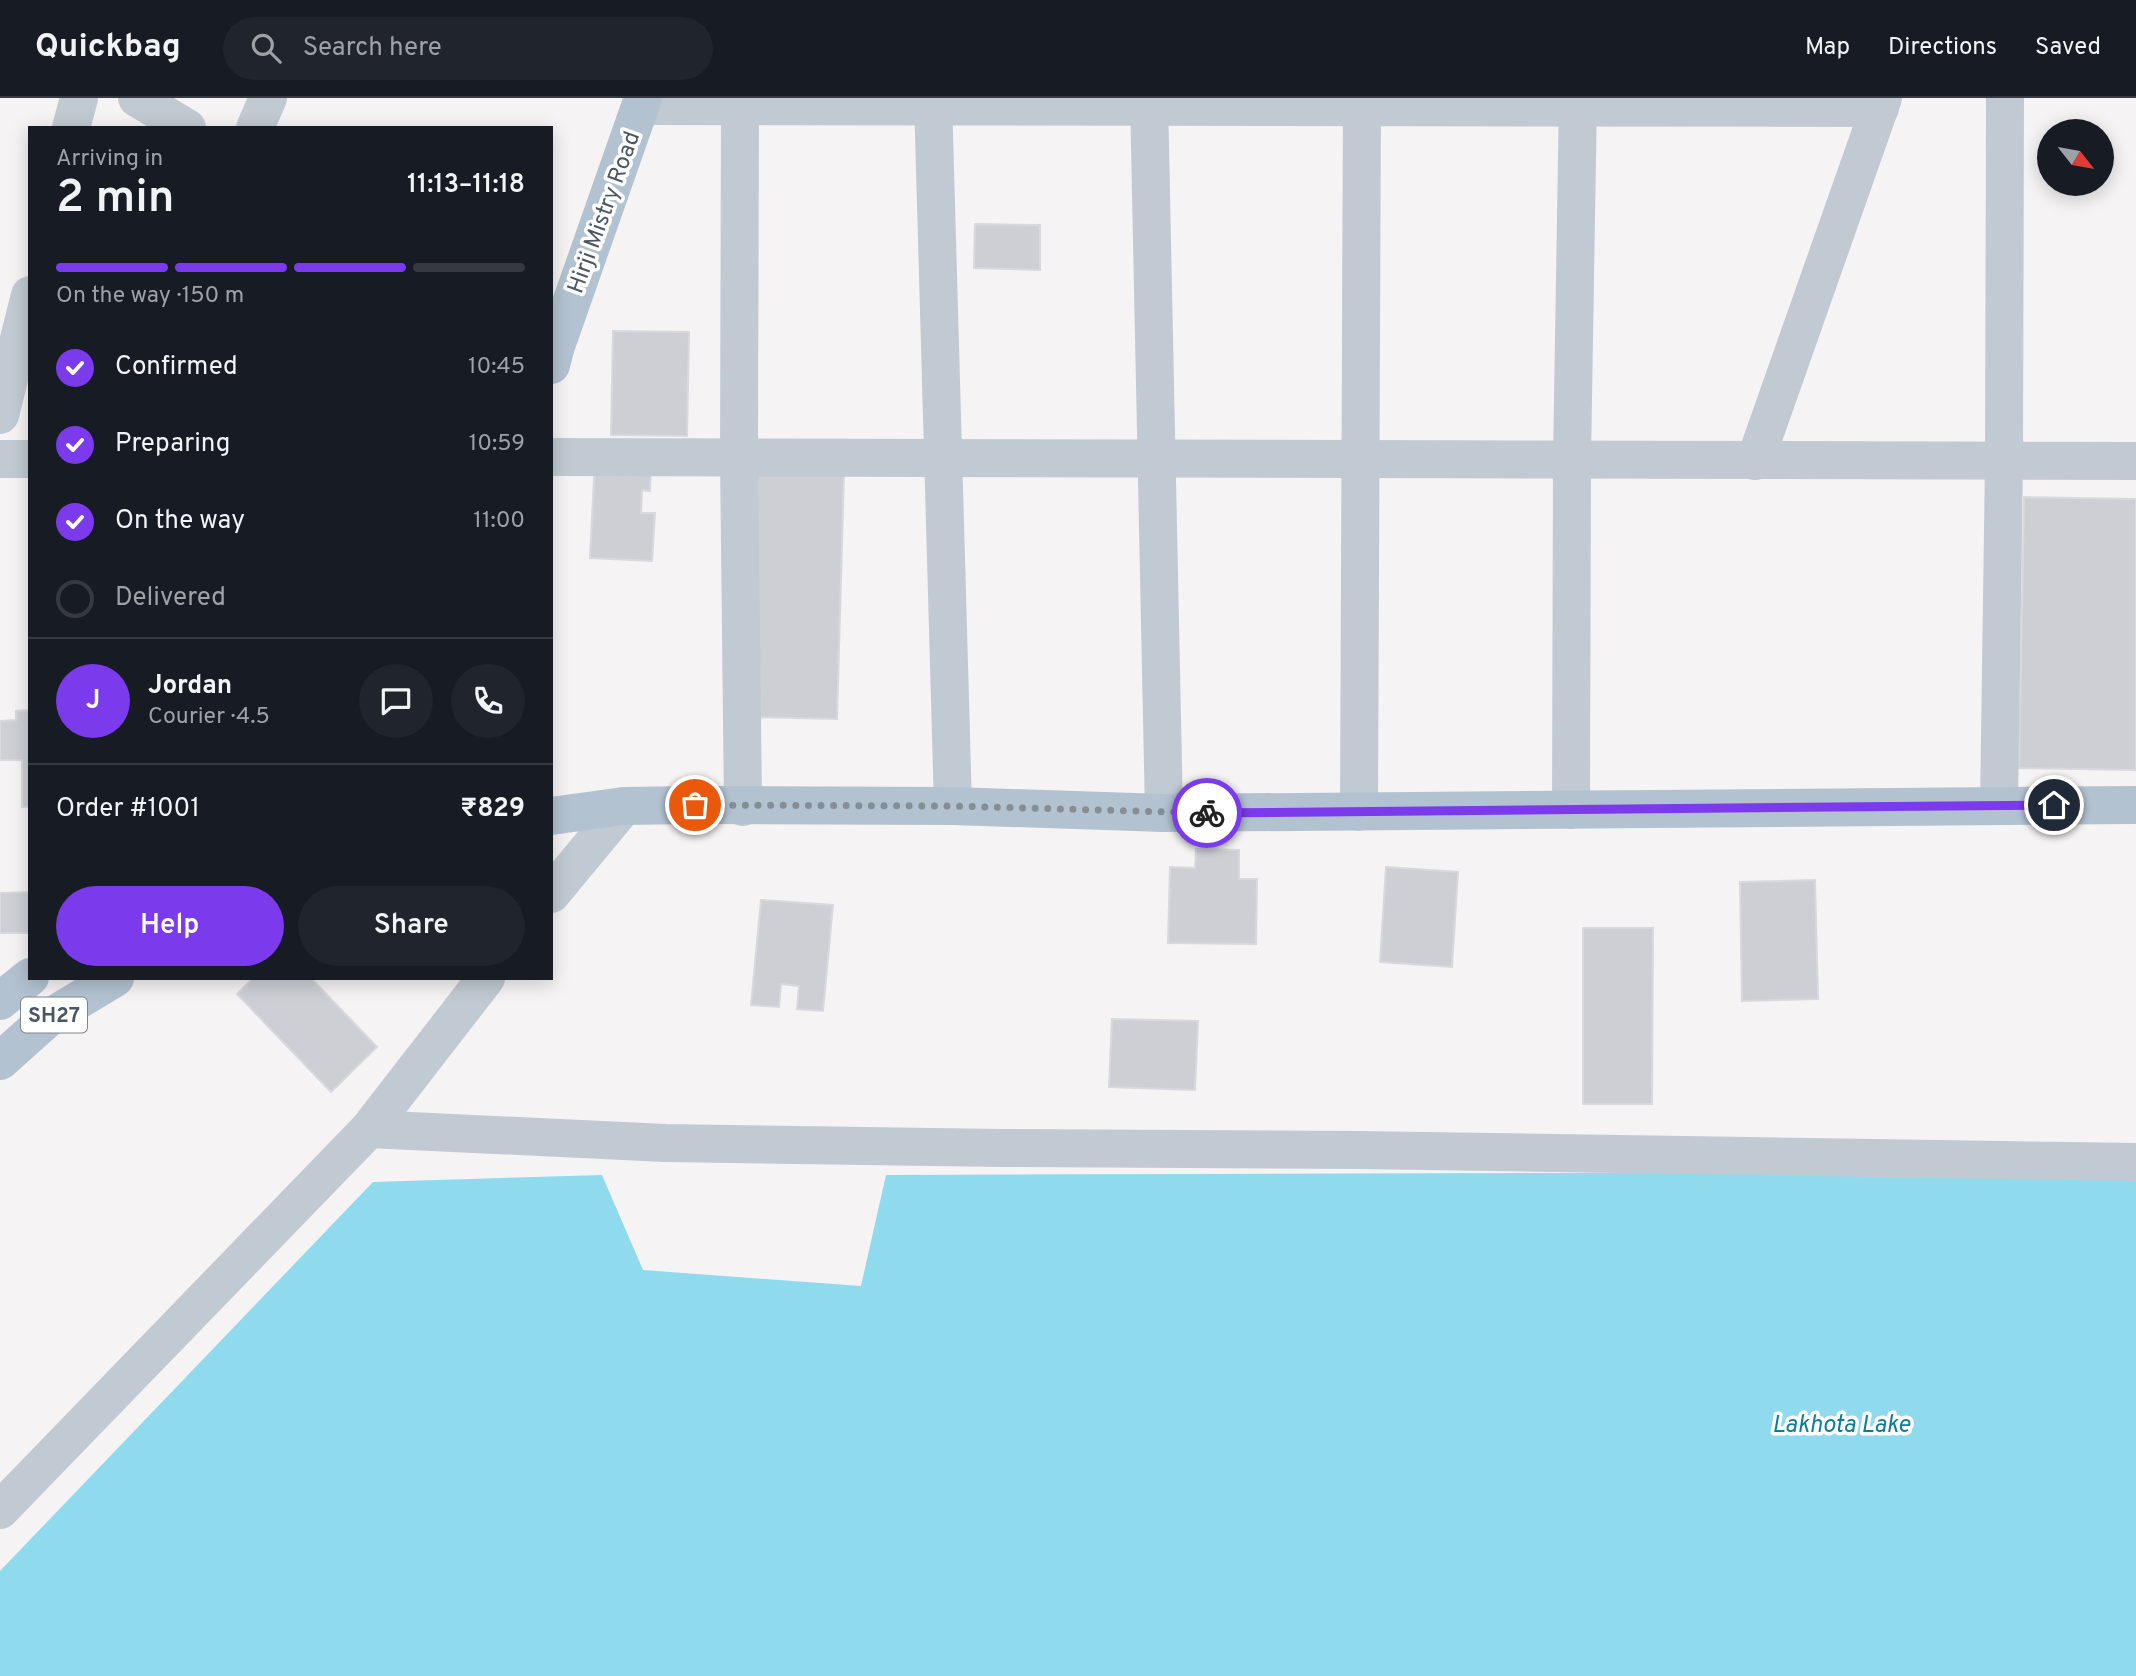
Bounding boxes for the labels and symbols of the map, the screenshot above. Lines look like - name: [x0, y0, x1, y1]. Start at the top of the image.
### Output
- north arrow: [2037, 119, 2114, 196]
- street label: Hirji Mistry Road: [563, 128, 648, 298]
- pin: [665, 775, 725, 835]
- pin: [2024, 775, 2084, 835]
- courier: [1172, 778, 1242, 848]
- road number: SH27: [21, 998, 87, 1032]
- water label: Lakhota Lake: [1772, 1411, 1911, 1441]

